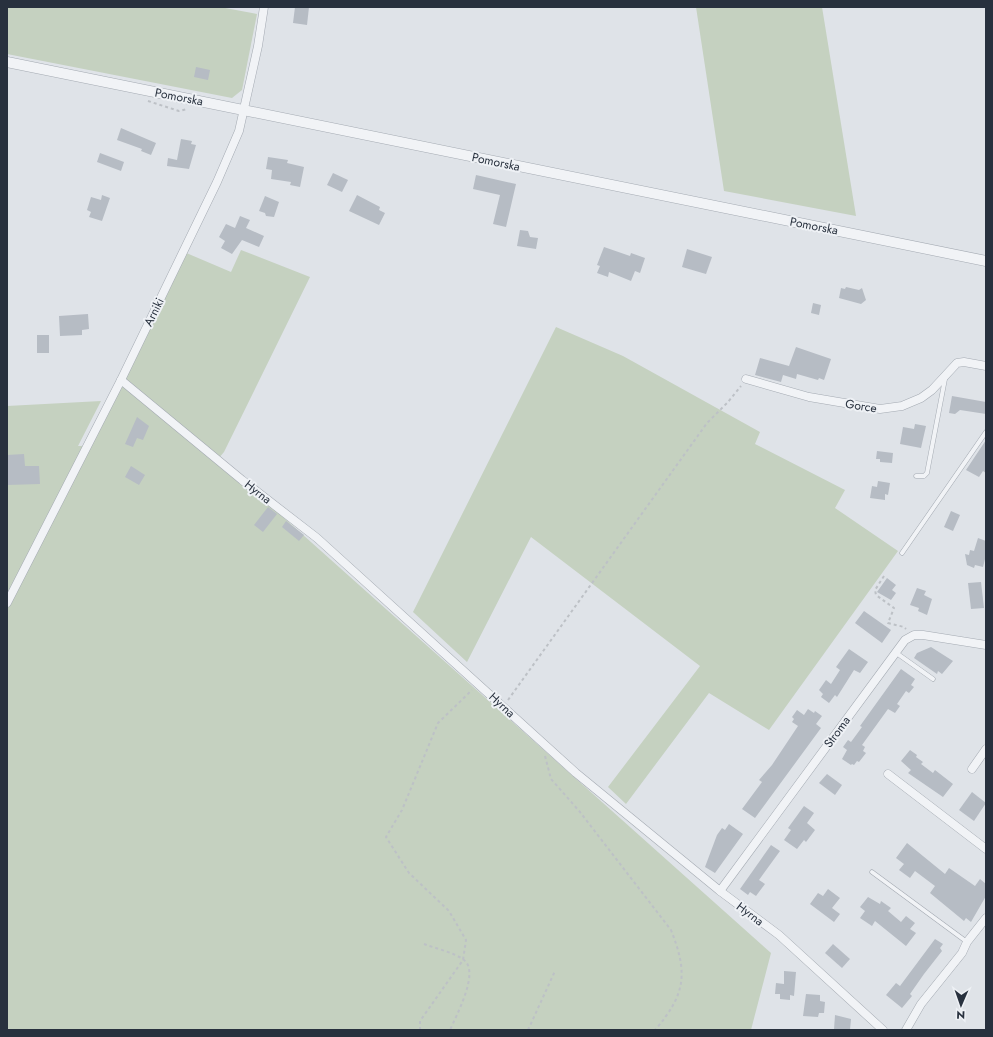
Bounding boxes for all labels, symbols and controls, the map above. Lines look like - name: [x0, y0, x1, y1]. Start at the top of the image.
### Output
- street label: Pomorska: [153, 84, 205, 111]
- street label: Pomorska: [470, 148, 522, 176]
- street label: Pomorska: [788, 213, 840, 240]
- street label: Arniki: [139, 295, 169, 329]
- street label: Gorce: [844, 395, 878, 417]
- street label: Hyrna: [241, 476, 276, 508]
- street label: Hyrna: [485, 688, 519, 722]
- street label: Stroma: [819, 712, 855, 751]
- street label: Hyrna: [733, 898, 768, 930]
- north arrow: [941, 985, 981, 1025]
- text: N: [956, 1007, 965, 1023]

